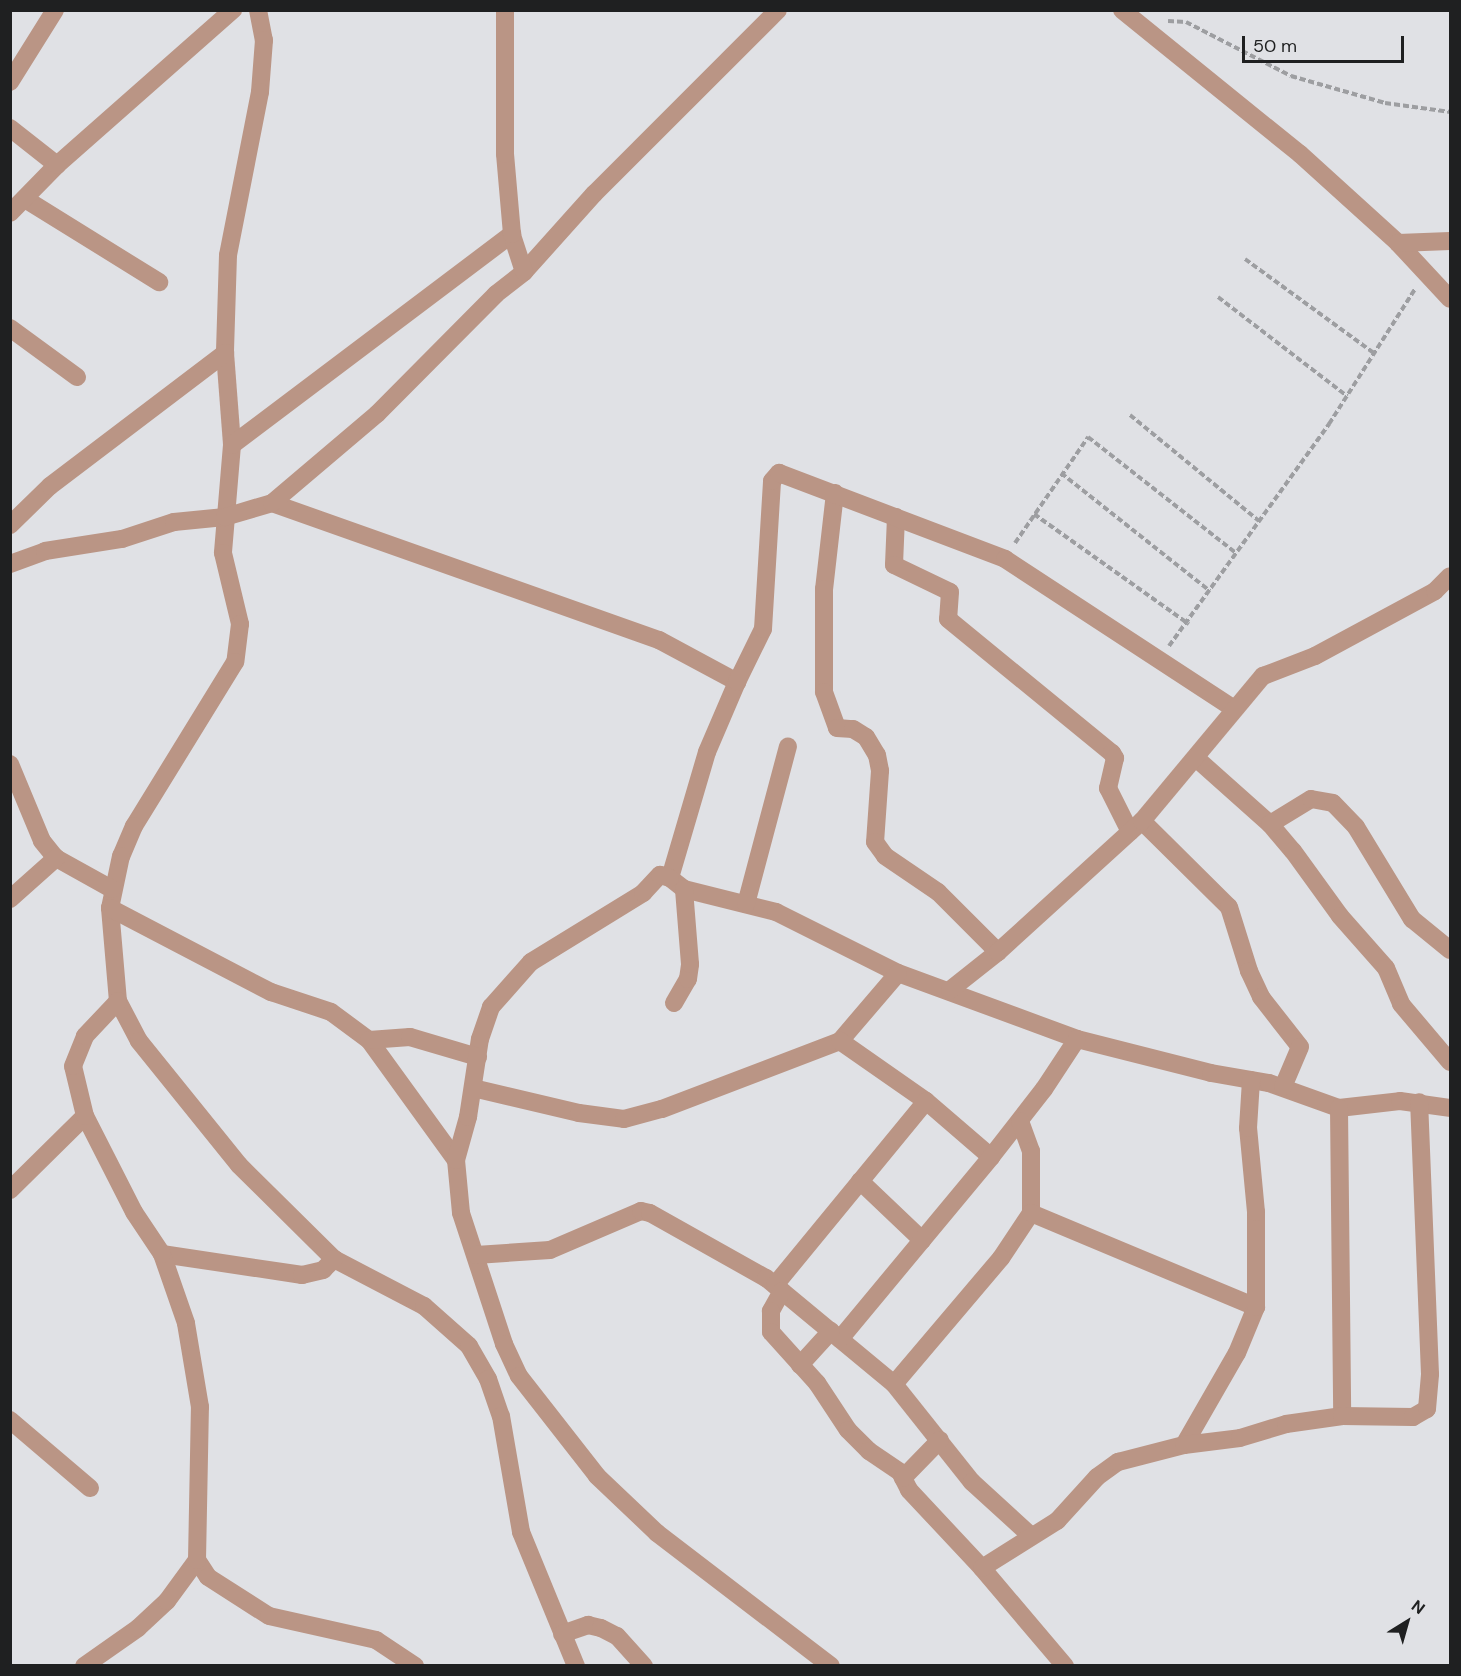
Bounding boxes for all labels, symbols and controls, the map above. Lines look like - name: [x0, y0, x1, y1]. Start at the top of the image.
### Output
- scale bar: [1245, 24, 1407, 62]
- text: 50 m: [1253, 34, 1297, 58]
- north arrow: [1377, 1592, 1437, 1652]
- text: N: [1407, 1595, 1429, 1619]

